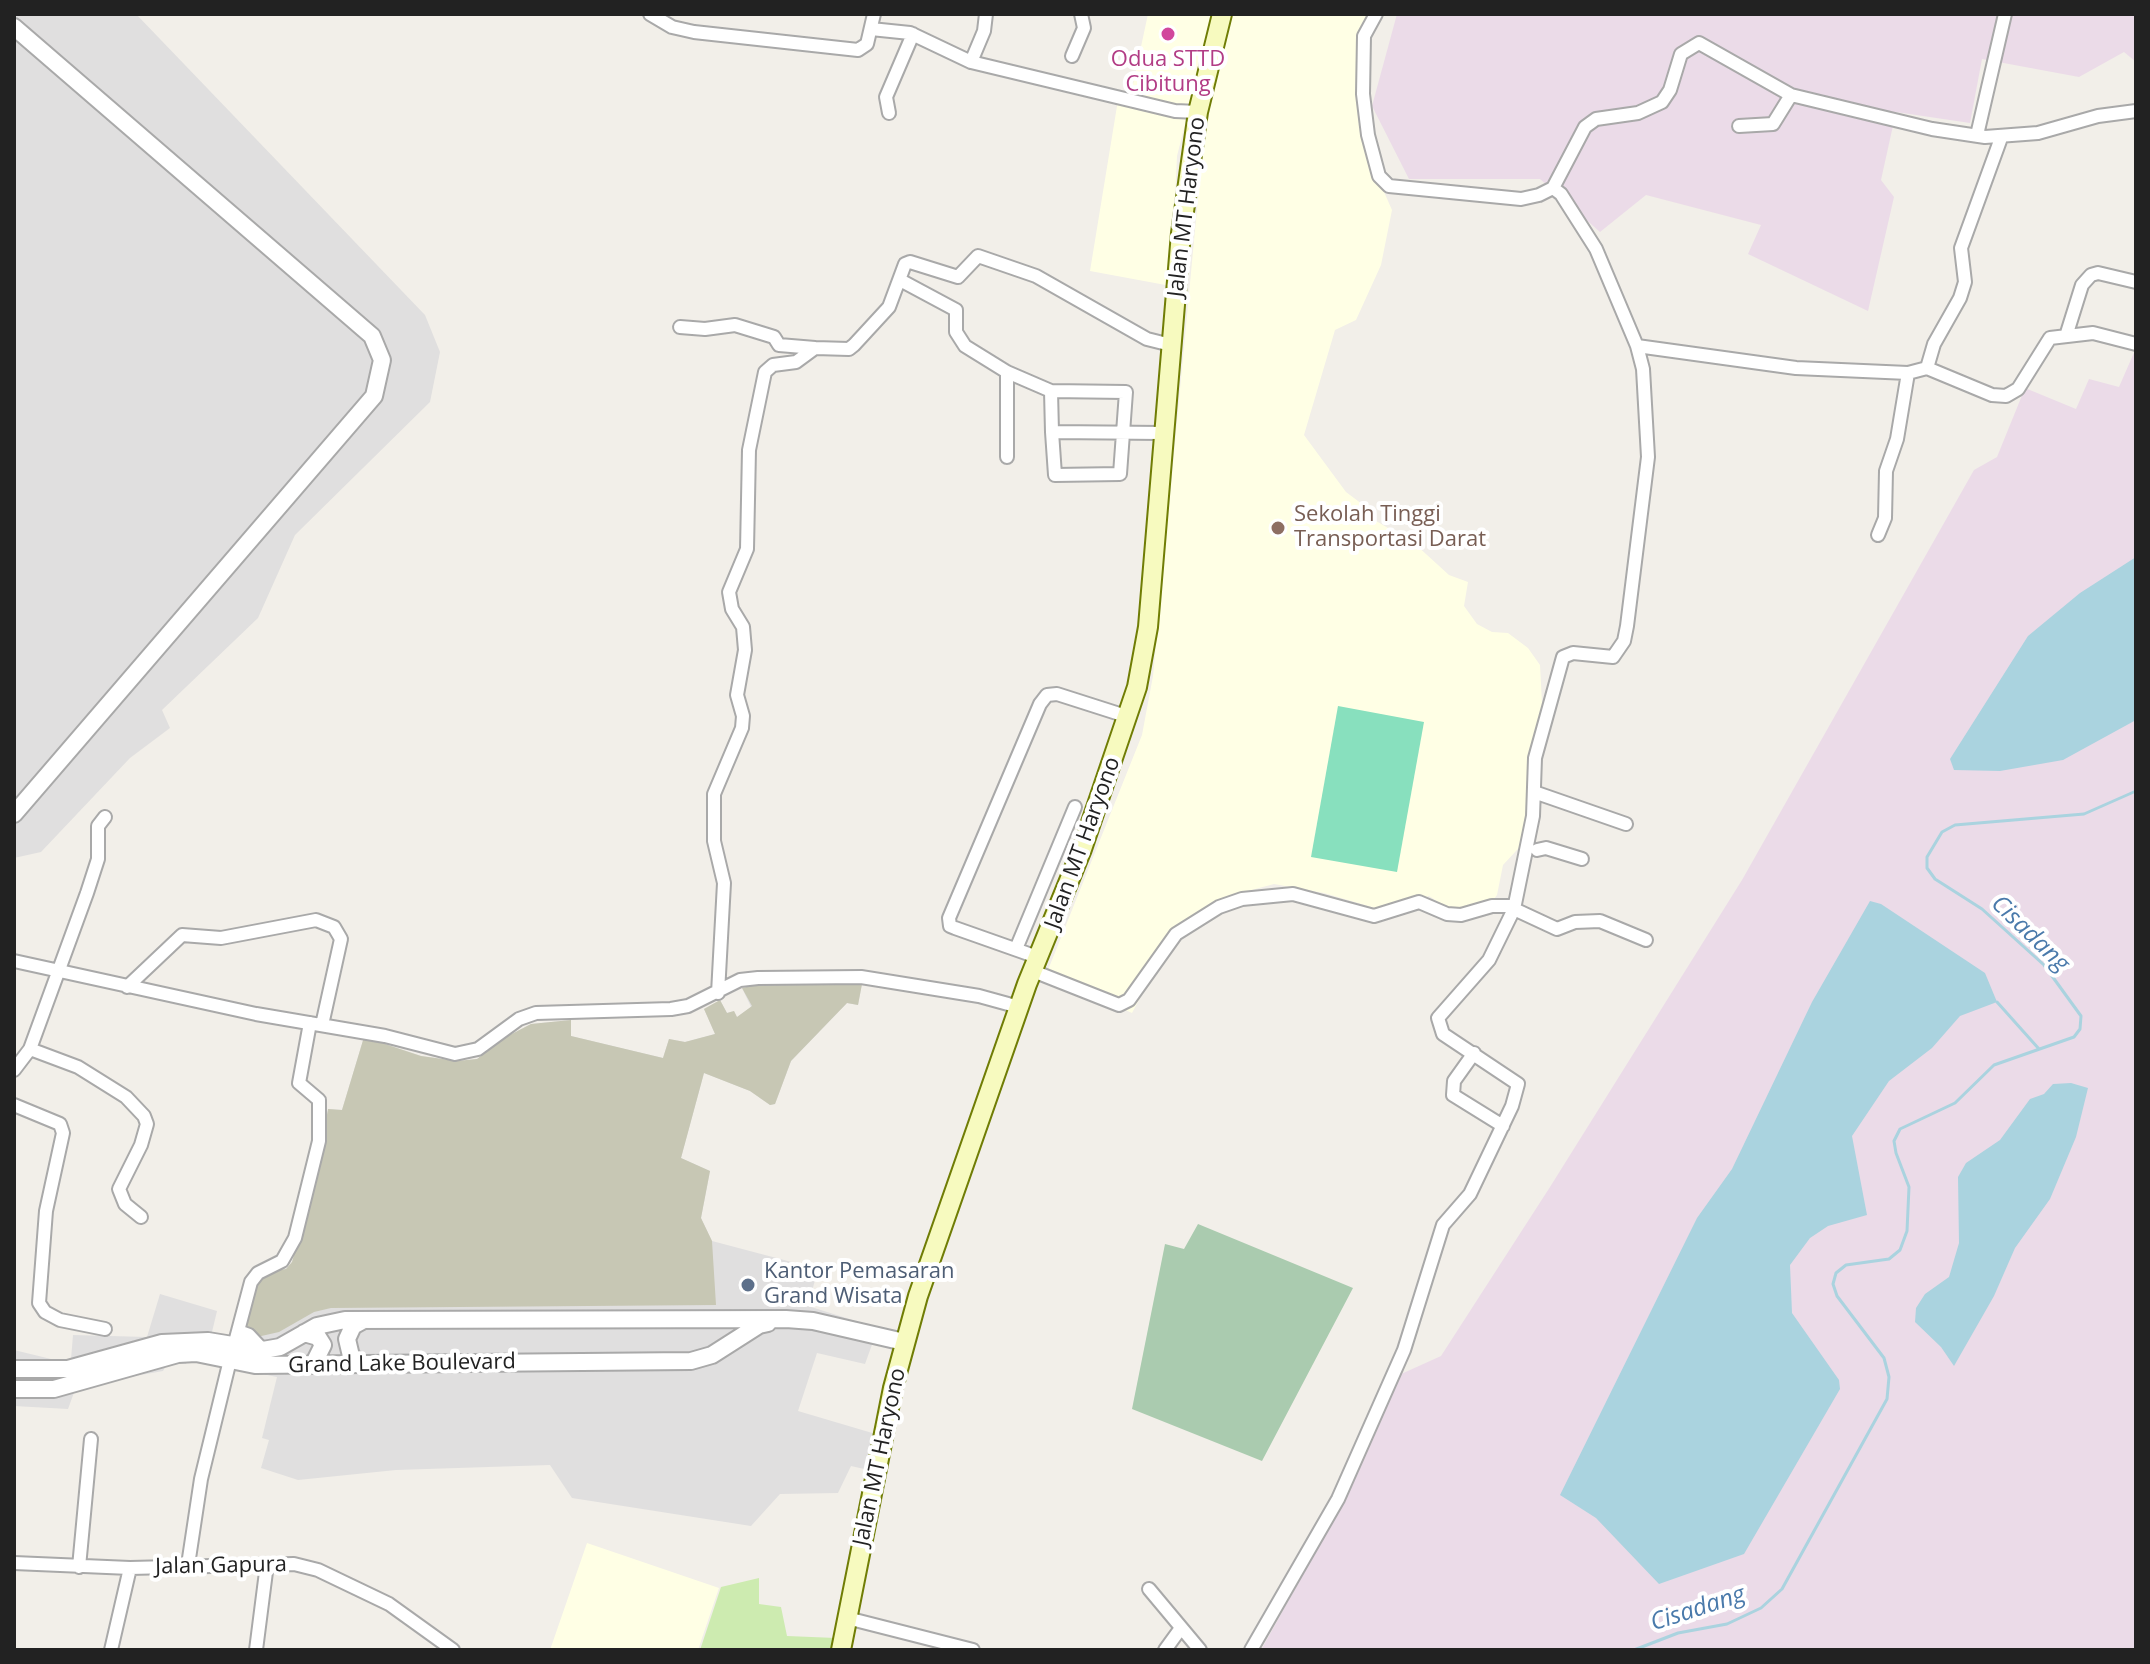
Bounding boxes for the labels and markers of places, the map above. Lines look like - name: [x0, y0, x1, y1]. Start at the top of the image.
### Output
- marker: Odua STTD Cibitung: [1159, 25, 1177, 43]
- place label: Odua STTD Cibitung: [1111, 47, 1225, 98]
- place label: Sekolah Tinggi Transportasi Darat: [1294, 502, 1486, 554]
- marker: Sekolah Tinggi Transportasi Darat: [1269, 519, 1287, 537]
- place label: Kantor Pemasaran Grand Wisata: [764, 1259, 955, 1310]
- marker: Kantor Pemasaran Grand Wisata: [739, 1276, 757, 1294]

